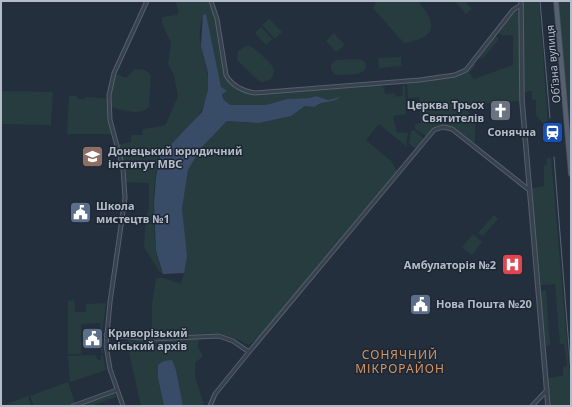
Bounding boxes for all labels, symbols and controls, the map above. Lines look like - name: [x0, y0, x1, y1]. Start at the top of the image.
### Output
- street label: Обʼїзна вулиця: [542, 24, 563, 104]
- place label: Церква Трьох Святителів: [407, 97, 485, 125]
- church icon: Церква Трьох Святителів: [487, 98, 513, 124]
- station icon: Сонячна: [539, 119, 565, 145]
- place label: Сонячна: [487, 124, 536, 139]
- place label: Донецький юридичний інститут МВС: [108, 143, 242, 171]
- school or university icon: Донецький юридичний інститут МВС: [80, 144, 106, 170]
- place label: Школа мистецтв №1: [96, 198, 170, 226]
- public building icon: Школа мистецтв №1: [67, 199, 93, 225]
- hospital icon: Амбулаторія №2: [499, 252, 525, 278]
- place label: Амбулаторія №2: [404, 257, 496, 272]
- public building icon: Нова Пошта №20: [407, 291, 433, 317]
- place label: Нова Пошта №20: [436, 296, 532, 311]
- place label: Криворізький міський архів: [108, 325, 188, 353]
- public building icon: Криворізький міський архів: [79, 326, 105, 352]
- district label: СОНЯЧНИЙ МІКРОРАЙОН: [355, 346, 445, 377]

